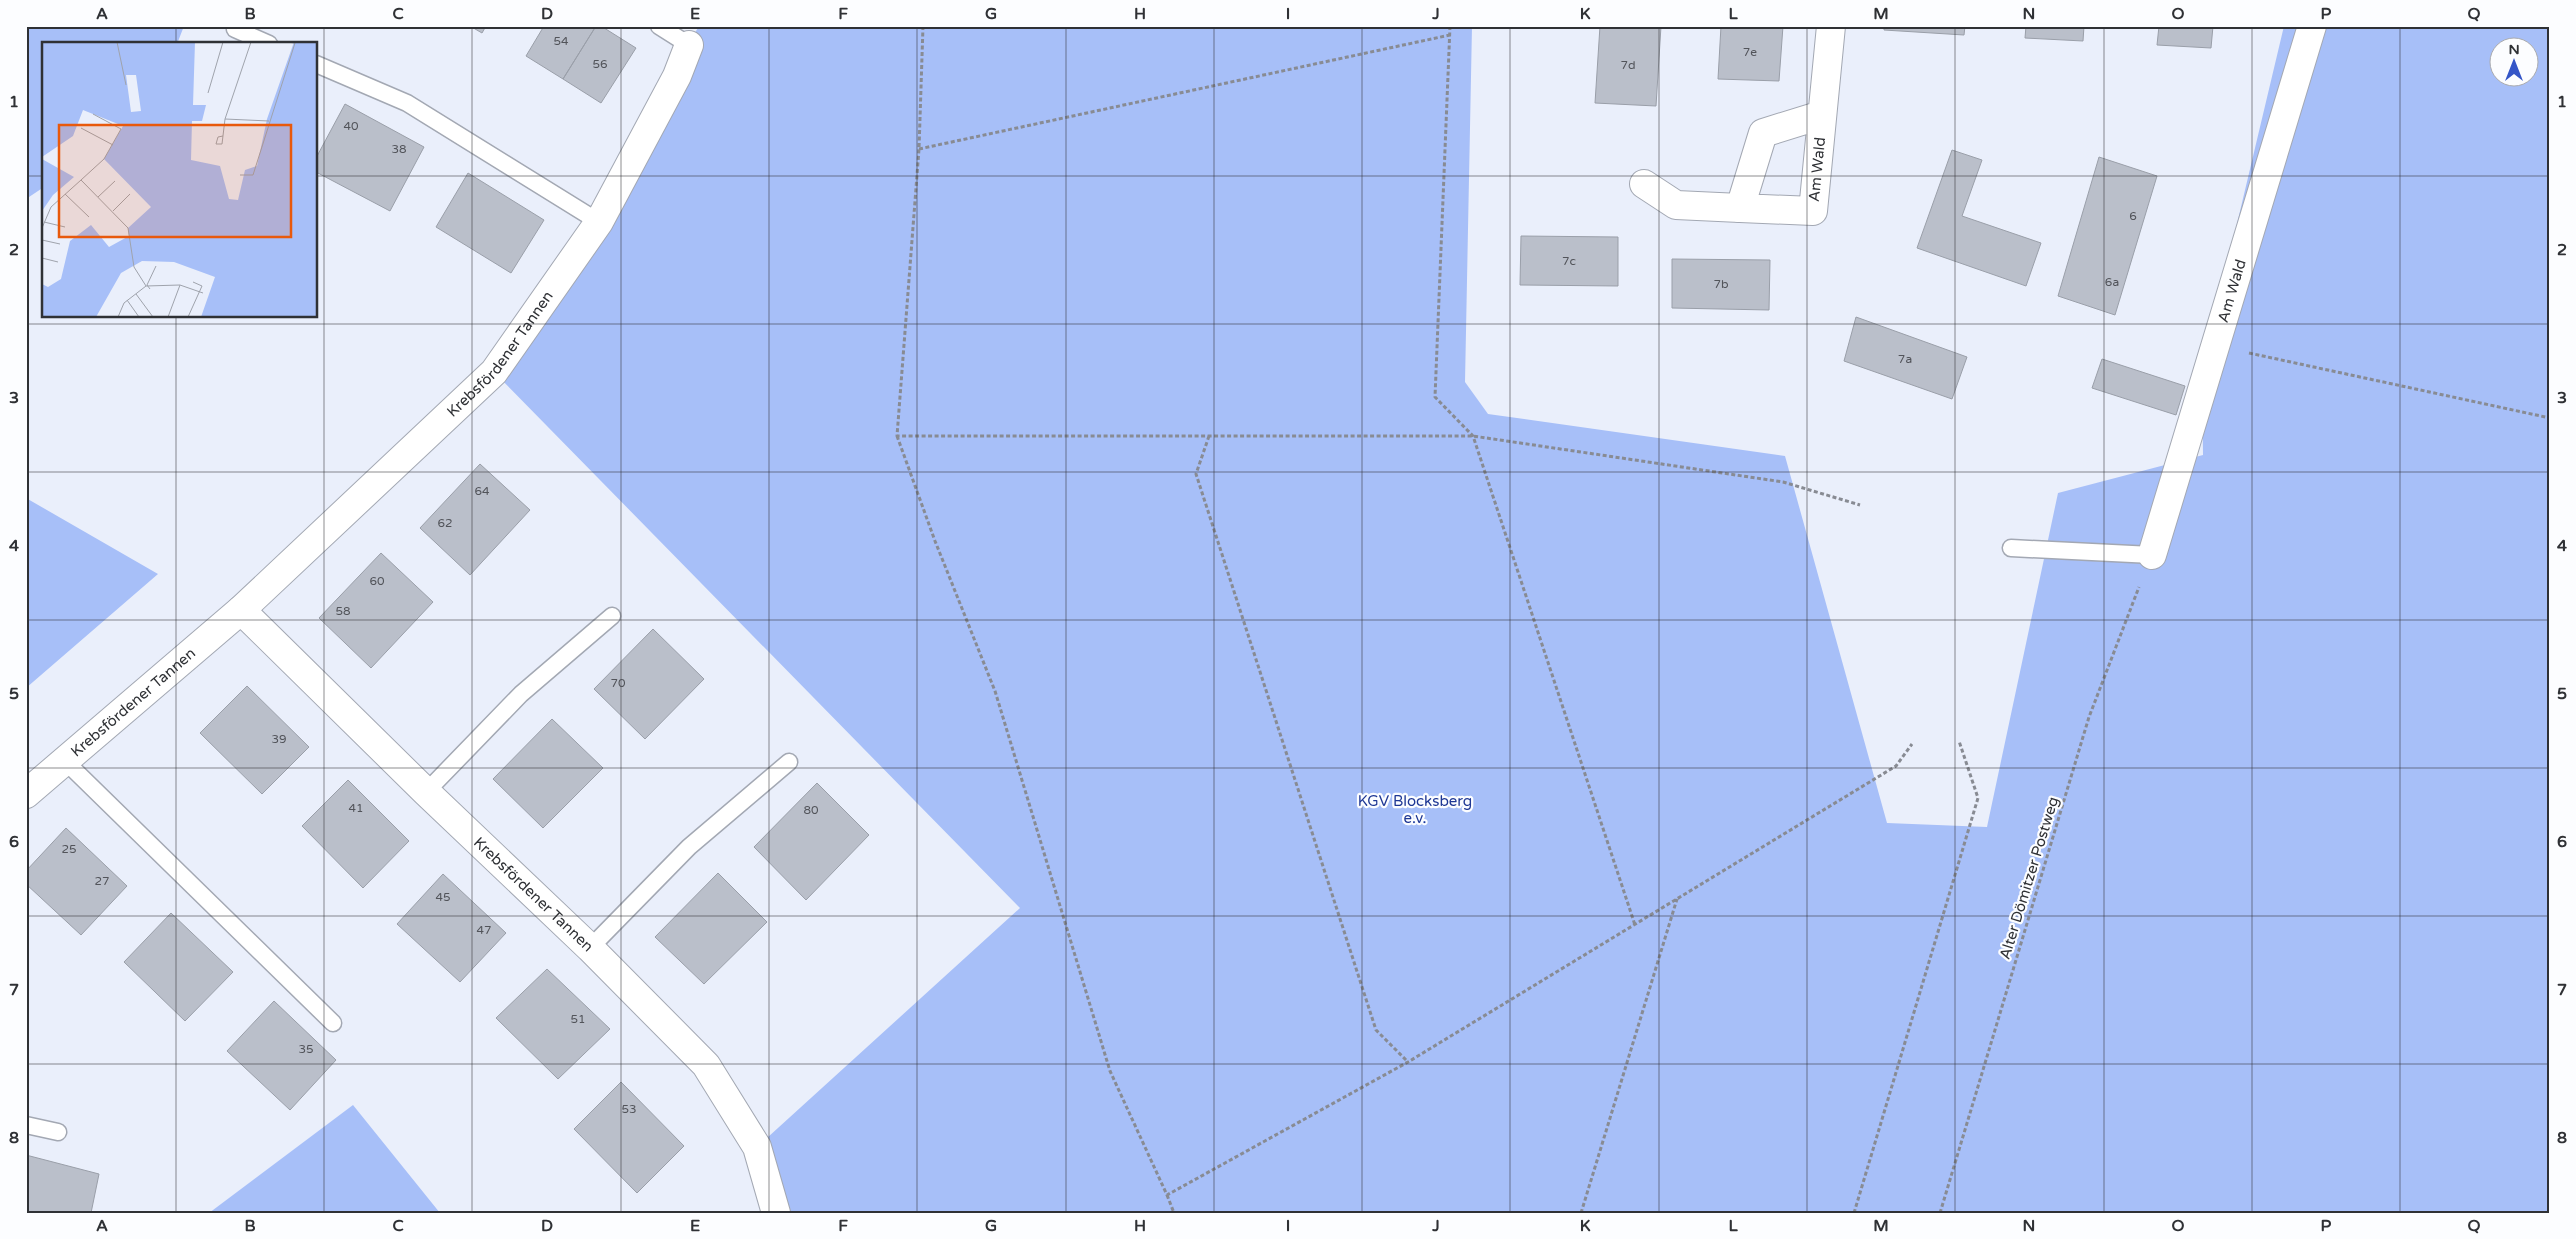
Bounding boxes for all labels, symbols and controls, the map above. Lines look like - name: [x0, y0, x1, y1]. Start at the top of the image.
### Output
- text: A: [96, 4, 108, 24]
- text: B: [244, 4, 256, 24]
- text: C: [392, 4, 404, 24]
- text: D: [541, 4, 553, 24]
- text: E: [690, 4, 700, 24]
- text: F: [838, 4, 848, 24]
- text: G: [985, 4, 997, 24]
- text: H: [1134, 4, 1146, 24]
- text: I: [1286, 4, 1290, 24]
- text: J: [1431, 4, 1440, 24]
- text: K: [1580, 4, 1591, 24]
- text: L: [1728, 4, 1738, 24]
- text: M: [1873, 4, 1889, 24]
- text: N: [2023, 4, 2035, 24]
- text: O: [2172, 4, 2185, 24]
- text: P: [2321, 4, 2332, 24]
- text: Q: [2468, 4, 2481, 24]
- house number: 54: [553, 34, 569, 48]
- north arrow: [2488, 38, 2538, 88]
- text: N: [2508, 41, 2520, 58]
- inset map: [42, 42, 318, 318]
- house number: 7e: [1743, 45, 1757, 59]
- house number: 56: [592, 57, 608, 71]
- house number: 7d: [1620, 58, 1636, 72]
- text: 1: [9, 92, 19, 112]
- text: 1: [2557, 92, 2567, 112]
- house number: 40: [343, 119, 359, 133]
- street label: Am Wald: [1805, 136, 1829, 203]
- house number: 38: [391, 142, 407, 156]
- house number: 6: [2129, 209, 2137, 223]
- text: 2: [9, 240, 19, 260]
- text: 2: [2557, 240, 2567, 260]
- house number: 7c: [1562, 254, 1576, 268]
- street label: Am Wald: [2214, 257, 2250, 325]
- house number: 6a: [2105, 275, 2119, 289]
- house number: 7b: [1713, 277, 1729, 291]
- street label: Krebsfördener Tannen: [443, 288, 557, 421]
- house number: 7a: [1898, 352, 1912, 366]
- text: 3: [9, 388, 19, 408]
- text: 3: [2557, 388, 2567, 408]
- house number: 64: [474, 484, 490, 498]
- house number: 62: [437, 516, 453, 530]
- text: 4: [9, 536, 19, 556]
- text: 4: [2557, 536, 2567, 556]
- house number: 60: [369, 574, 385, 588]
- house number: 58: [335, 604, 351, 618]
- street label: Krebsfördener Tannen: [67, 644, 199, 761]
- house number: 70: [610, 676, 626, 690]
- text: 5: [9, 684, 19, 704]
- text: 5: [2557, 684, 2567, 704]
- house number: 39: [271, 732, 287, 746]
- park label: KGV Blocksberg e.v.: [1358, 792, 1472, 827]
- street label: Alter Dömitzer Postweg: [1996, 795, 2062, 961]
- house number: 41: [348, 801, 364, 815]
- house number: 80: [803, 803, 819, 817]
- text: 6: [9, 832, 19, 852]
- text: 6: [2557, 832, 2567, 852]
- street label: Krebsfördener Tannen: [470, 833, 597, 955]
- house number: 25: [61, 842, 77, 856]
- house number: 27: [94, 874, 110, 888]
- house number: 45: [435, 890, 451, 904]
- house number: 47: [476, 923, 492, 937]
- text: 7: [9, 980, 19, 1000]
- text: 7: [2557, 980, 2567, 1000]
- house number: 51: [570, 1012, 586, 1026]
- house number: 35: [298, 1042, 314, 1056]
- house number: 53: [621, 1102, 637, 1116]
- text: 8: [9, 1128, 19, 1148]
- text: 8: [2557, 1128, 2567, 1148]
- text: A: [96, 1216, 108, 1236]
- text: B: [244, 1216, 256, 1236]
- text: C: [392, 1216, 404, 1236]
- text: D: [541, 1216, 553, 1236]
- text: E: [690, 1216, 700, 1236]
- text: F: [838, 1216, 848, 1236]
- text: G: [985, 1216, 997, 1236]
- text: H: [1134, 1216, 1146, 1236]
- text: I: [1286, 1216, 1290, 1236]
- text: J: [1431, 1216, 1440, 1236]
- text: K: [1580, 1216, 1591, 1236]
- text: L: [1728, 1216, 1738, 1236]
- text: M: [1873, 1216, 1889, 1236]
- text: N: [2023, 1216, 2035, 1236]
- text: O: [2172, 1216, 2185, 1236]
- text: P: [2321, 1216, 2332, 1236]
- text: Q: [2468, 1216, 2481, 1236]

